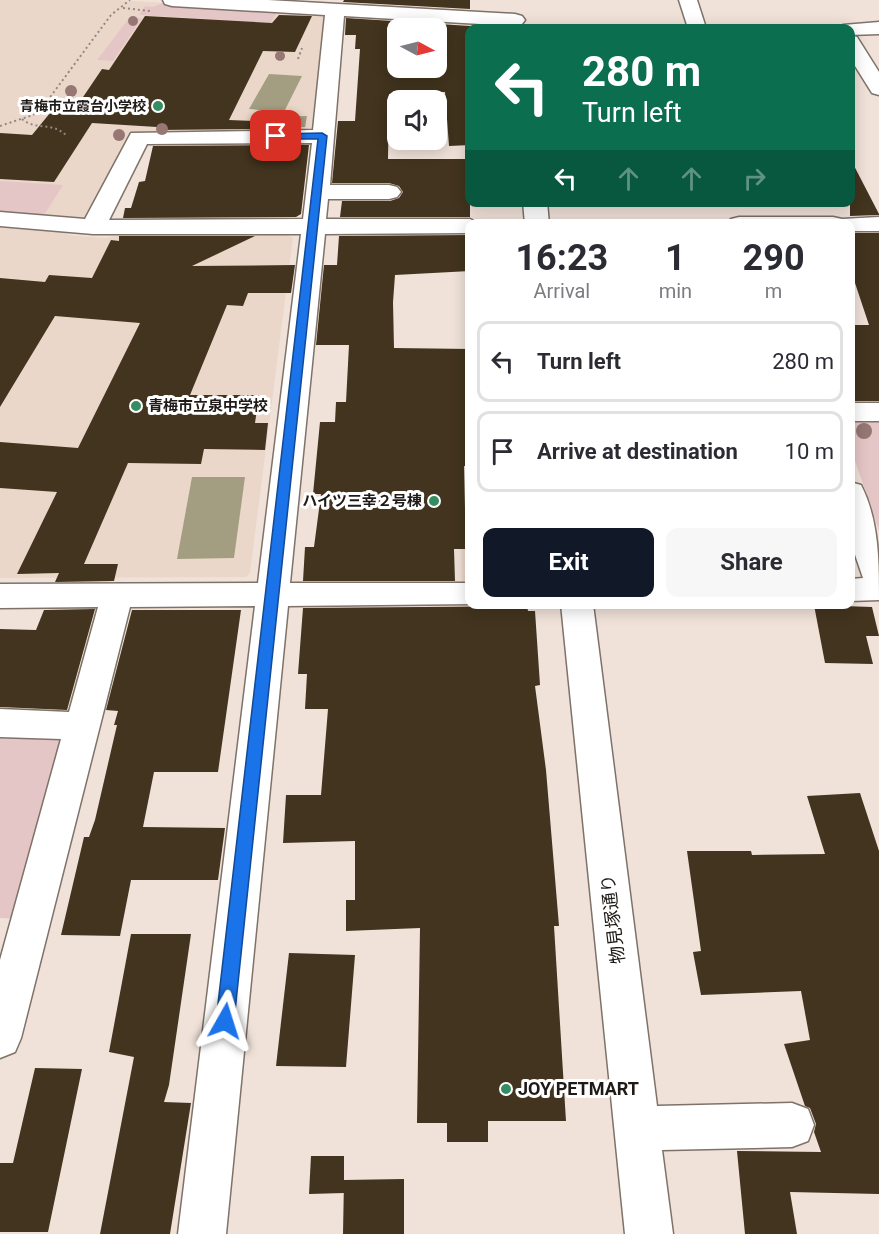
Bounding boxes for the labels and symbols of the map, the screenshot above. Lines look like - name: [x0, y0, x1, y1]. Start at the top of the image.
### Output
- north arrow: [387, 18, 447, 78]
- place label: 青梅市立霞台小学校: [20, 98, 146, 114]
- marker: 青梅市立霞台小学校: [151, 99, 165, 113]
- pin: [250, 110, 301, 161]
- place label: 青梅市立泉中学校: [148, 397, 268, 415]
- marker: 青梅市立泉中学校: [129, 399, 143, 413]
- place label: ハイツ三幸２号棟: [302, 492, 422, 510]
- marker: ハイツ三幸２号棟: [427, 494, 441, 508]
- street label: 物見塚通り: [597, 873, 628, 965]
- position arrow: [193, 989, 257, 1053]
- place label: JOY PETMART: [518, 1078, 639, 1099]
- marker: JOY PETMART: [499, 1082, 513, 1096]

